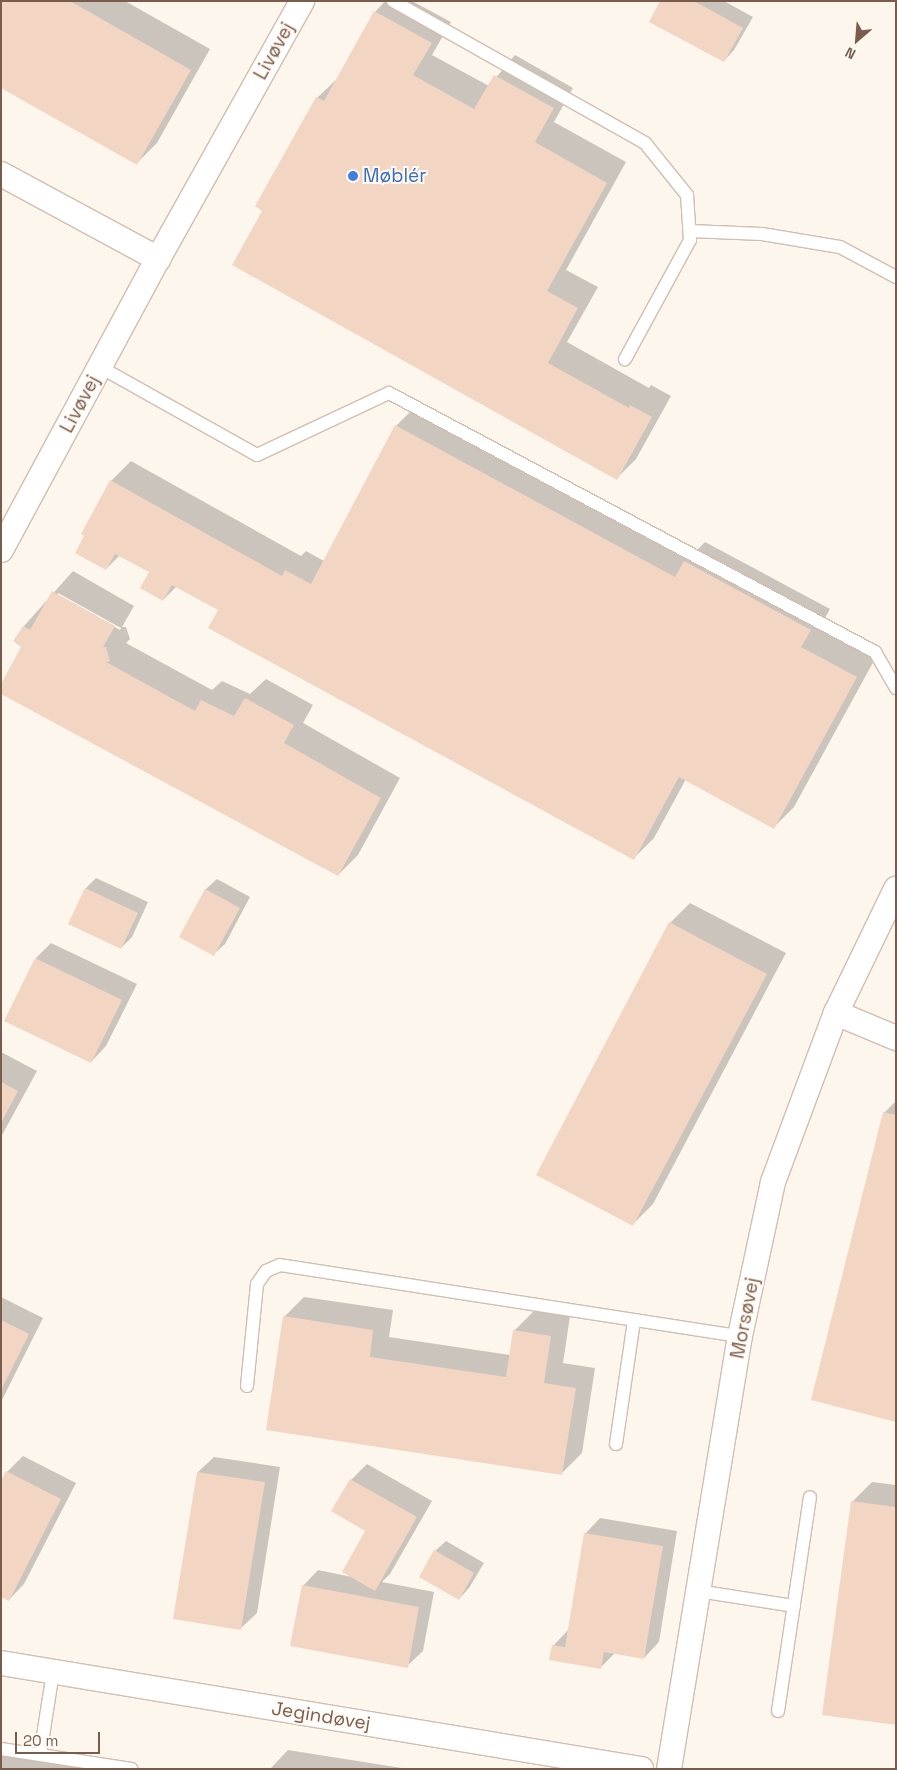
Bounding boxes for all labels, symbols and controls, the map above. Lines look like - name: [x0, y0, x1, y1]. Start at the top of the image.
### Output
- north arrow: [832, 15, 882, 65]
- street label: Livøvej: [249, 18, 299, 84]
- text: N: [842, 43, 858, 64]
- place label: Møblér: [363, 165, 426, 187]
- marker: Møblér: [347, 170, 359, 182]
- street label: Livøvej: [55, 371, 105, 437]
- street label: Morsøvej: [726, 1275, 764, 1361]
- street label: Jegindøvej: [270, 1697, 372, 1735]
- scale bar: [18, 1722, 102, 1754]
- text: 20 m: [23, 1731, 58, 1750]

